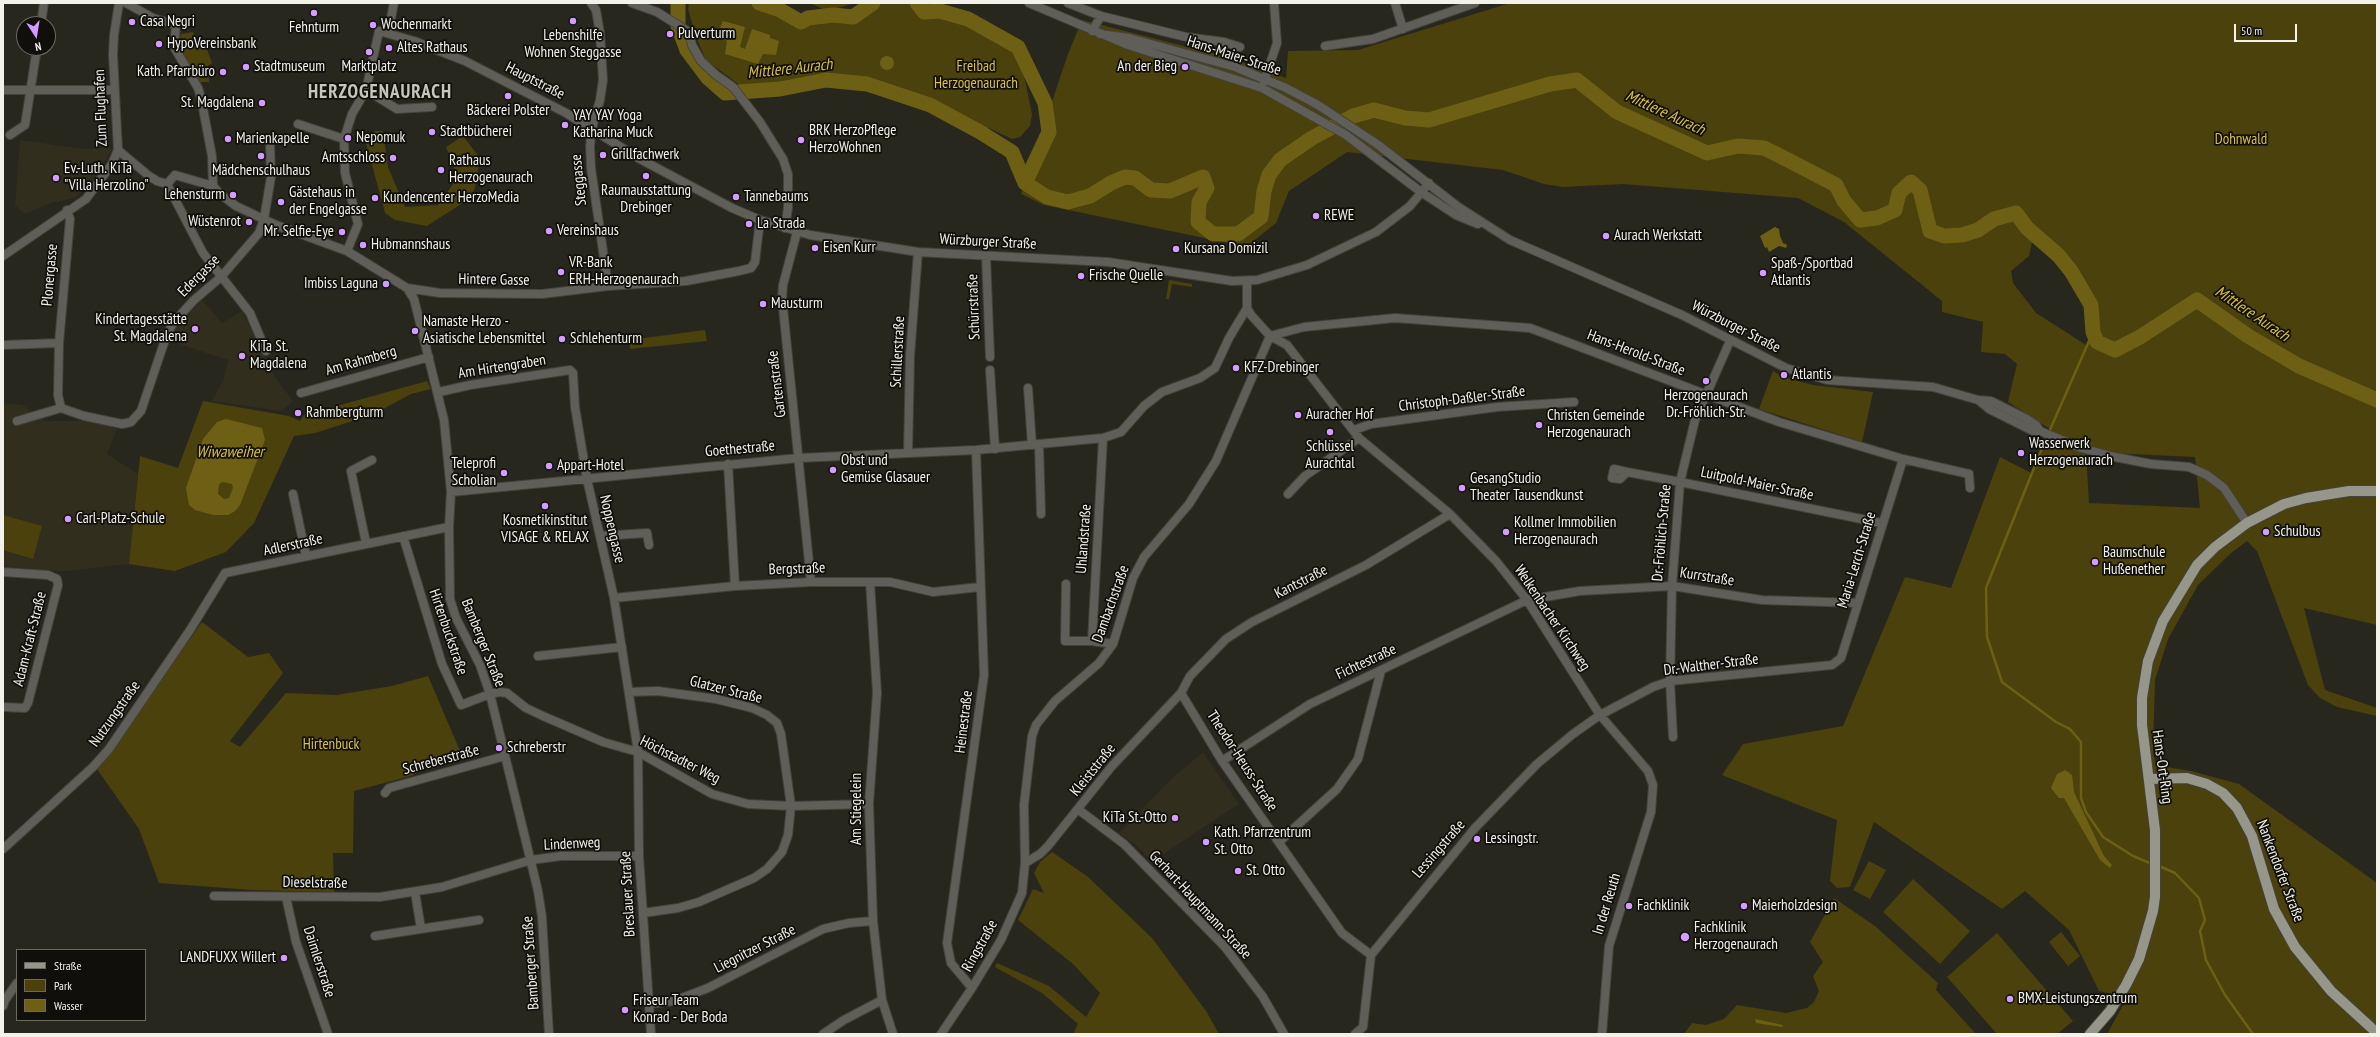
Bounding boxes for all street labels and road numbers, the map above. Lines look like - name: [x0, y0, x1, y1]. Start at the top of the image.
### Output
- street label: Hans-Maier-Straße: [1185, 32, 1283, 80]
- street label: Hauptstraße: [502, 58, 568, 104]
- street label: Zum Flughafen: [91, 69, 111, 147]
- street label: Steggasse: [567, 153, 591, 207]
- street label: Würzburger Straße: [939, 230, 1037, 254]
- street label: Plonergasse: [38, 243, 62, 307]
- street label: Edergasse: [174, 251, 224, 301]
- street label: Hintere Gasse: [458, 270, 530, 290]
- street label: Schürrstraße: [964, 274, 984, 340]
- street label: Würzburger Straße: [1689, 297, 1783, 357]
- street label: Schillerstraße: [887, 316, 909, 388]
- street label: Hans-Herold-Straße: [1585, 326, 1687, 380]
- street label: Am Rahmberg: [323, 342, 399, 380]
- street label: Gartenstraße: [764, 349, 790, 419]
- street label: Am Hirtengraben: [457, 351, 547, 383]
- street label: Christoph-Daßler-Straße: [1398, 382, 1526, 416]
- street label: Goethestraße: [704, 437, 776, 461]
- street label: Luitpold-Maier-Straße: [1699, 463, 1815, 505]
- street label: Dr.-Fröhlich-Straße: [1649, 484, 1675, 582]
- street label: Noppengasse: [595, 493, 629, 565]
- street label: Uhlandstraße: [1073, 504, 1095, 574]
- street label: Maria-Lerch-Straße: [1834, 510, 1880, 610]
- street label: Adlerstraße: [262, 530, 324, 560]
- street label: Bergstraße: [768, 559, 826, 579]
- street label: Kantstraße: [1272, 561, 1330, 603]
- street label: Welkenbacher Kirchweg: [1510, 562, 1594, 674]
- street label: Dambachstraße: [1089, 563, 1133, 645]
- street label: Kurrstraße: [1679, 564, 1735, 590]
- street label: Hirtenbuckstraße: [425, 587, 471, 677]
- street label: Adam-Kraft-Straße: [10, 590, 50, 688]
- street label: Bamberger Straße: [457, 596, 509, 690]
- street label: Fichtestraße: [1333, 640, 1399, 684]
- street label: Dr.-Walther-Straße: [1663, 650, 1759, 680]
- street label: Glatzer Straße: [688, 672, 764, 708]
- street label: Nutzungstraße: [86, 678, 144, 750]
- street label: Heinestraße: [951, 690, 977, 754]
- street label: Theodor-Heuss-Straße: [1203, 707, 1281, 815]
- street label: Hans-Ort-Ring: [2148, 729, 2176, 805]
- street label: Höchstadter Weg: [637, 732, 723, 788]
- street label: Kleiststraße: [1066, 740, 1120, 800]
- street label: Schreberstraße: [401, 741, 481, 779]
- street label: Am Stiegelein: [848, 773, 866, 845]
- street label: Lessingstraße: [1409, 816, 1469, 882]
- street label: Nankendorfer Straße: [2252, 818, 2308, 924]
- street label: Lindenweg: [543, 834, 601, 854]
- street label: Gerhart-Hauptmann-Straße: [1145, 847, 1255, 963]
- street label: Breslauer Straße: [617, 851, 639, 937]
- street label: In der Reuth: [1589, 871, 1625, 937]
- street label: Dieselstraße: [282, 873, 348, 893]
- street label: Bamberger Straße: [519, 916, 543, 1010]
- street label: Ringstraße: [958, 917, 1002, 975]
- street label: Liegnitzer Straße: [711, 921, 799, 977]
- street label: Daimlerstraße: [299, 924, 339, 1000]

